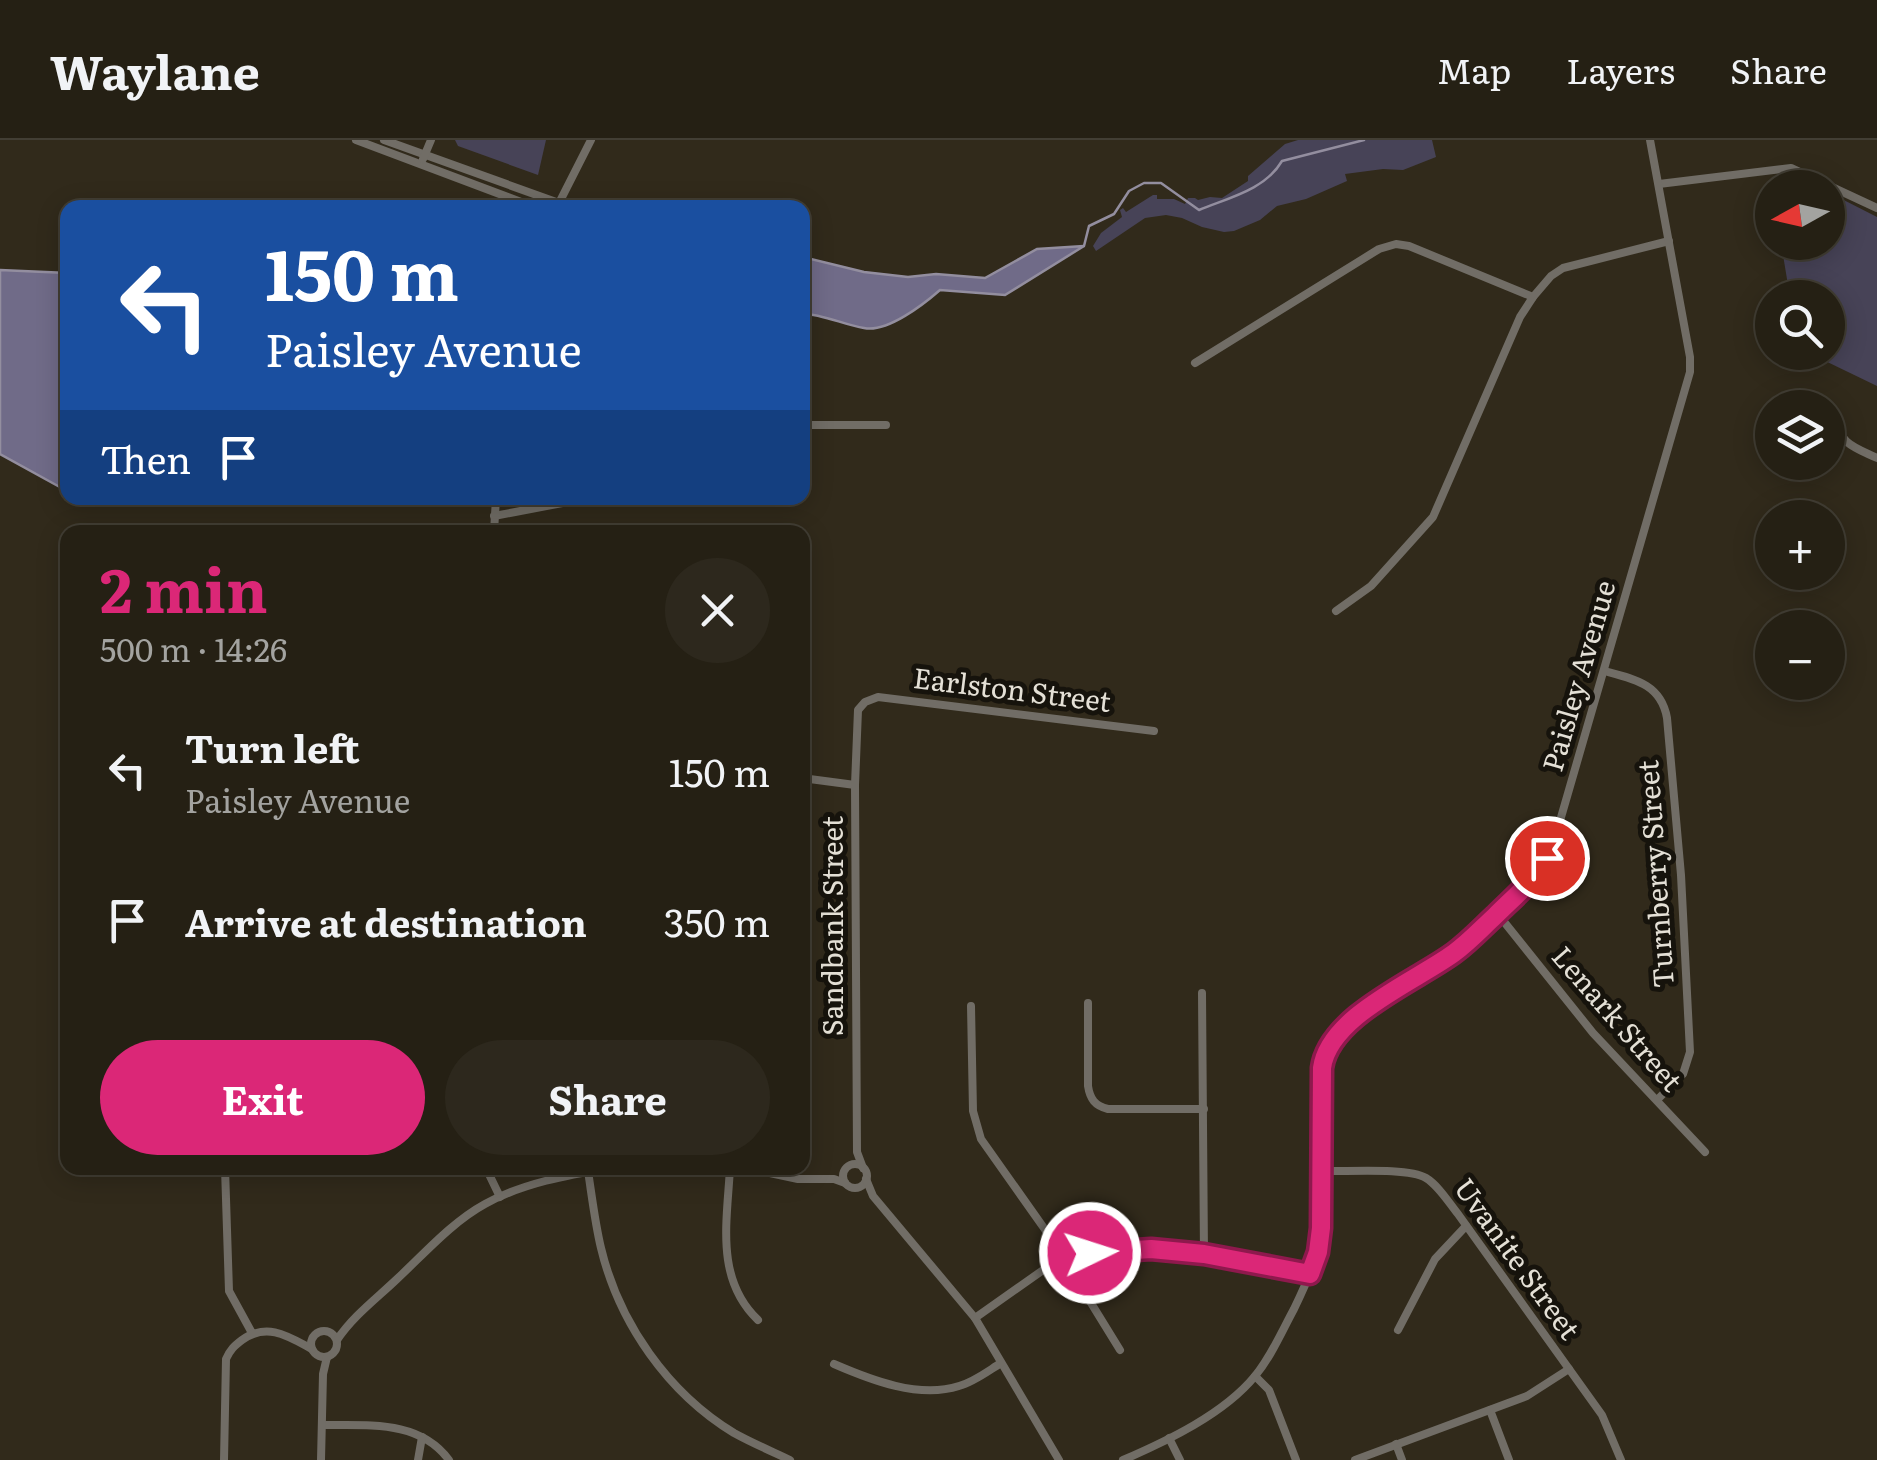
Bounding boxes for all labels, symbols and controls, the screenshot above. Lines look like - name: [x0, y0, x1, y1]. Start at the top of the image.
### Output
- text: Waylane: [50, 34, 260, 105]
- text: Map: [1437, 43, 1511, 95]
- text: Layers: [1566, 43, 1675, 95]
- text: Share: [1730, 43, 1827, 95]
- north arrow: [1755, 170, 1845, 260]
- map controls: [1755, 170, 1845, 700]
- text: 150 m: [265, 219, 459, 323]
- icon: left: [100, 240, 230, 370]
- button: search: [1755, 280, 1845, 370]
- text: Paisley Avenue: [265, 314, 582, 381]
- button: layers: [1755, 390, 1845, 480]
- text: Then: [100, 429, 191, 486]
- icon: arrive: [211, 430, 266, 485]
- button: +: [1755, 500, 1845, 590]
- text: 2 min: [100, 542, 268, 631]
- button: close: [665, 558, 770, 663]
- street label: Paisley Avenue: [1530, 575, 1624, 776]
- button: −: [1755, 610, 1845, 700]
- text: 500 m · 14:26: [100, 624, 287, 672]
- street label: Earlston Street: [911, 655, 1114, 721]
- text: Turn left: [185, 718, 360, 775]
- text: 150 m: [669, 742, 770, 799]
- icon: left: [100, 743, 155, 798]
- street label: Turnberry Street: [1625, 758, 1683, 990]
- text: Paisley Avenue: [185, 775, 410, 823]
- street label: Sandbank Street: [810, 815, 852, 1036]
- pin: [1505, 816, 1590, 901]
- icon: arrive: [1520, 831, 1575, 886]
- text: Arrive at destination: [185, 892, 587, 949]
- text: 350 m: [664, 892, 770, 949]
- icon: arrive: [100, 893, 155, 948]
- street label: Lenark Street: [1543, 936, 1694, 1100]
- button: Exit: [100, 1040, 425, 1155]
- button: Share: [445, 1040, 770, 1155]
- street label: Uvanite Street: [1446, 1168, 1592, 1348]
- position arrow: [1038, 1201, 1142, 1305]

